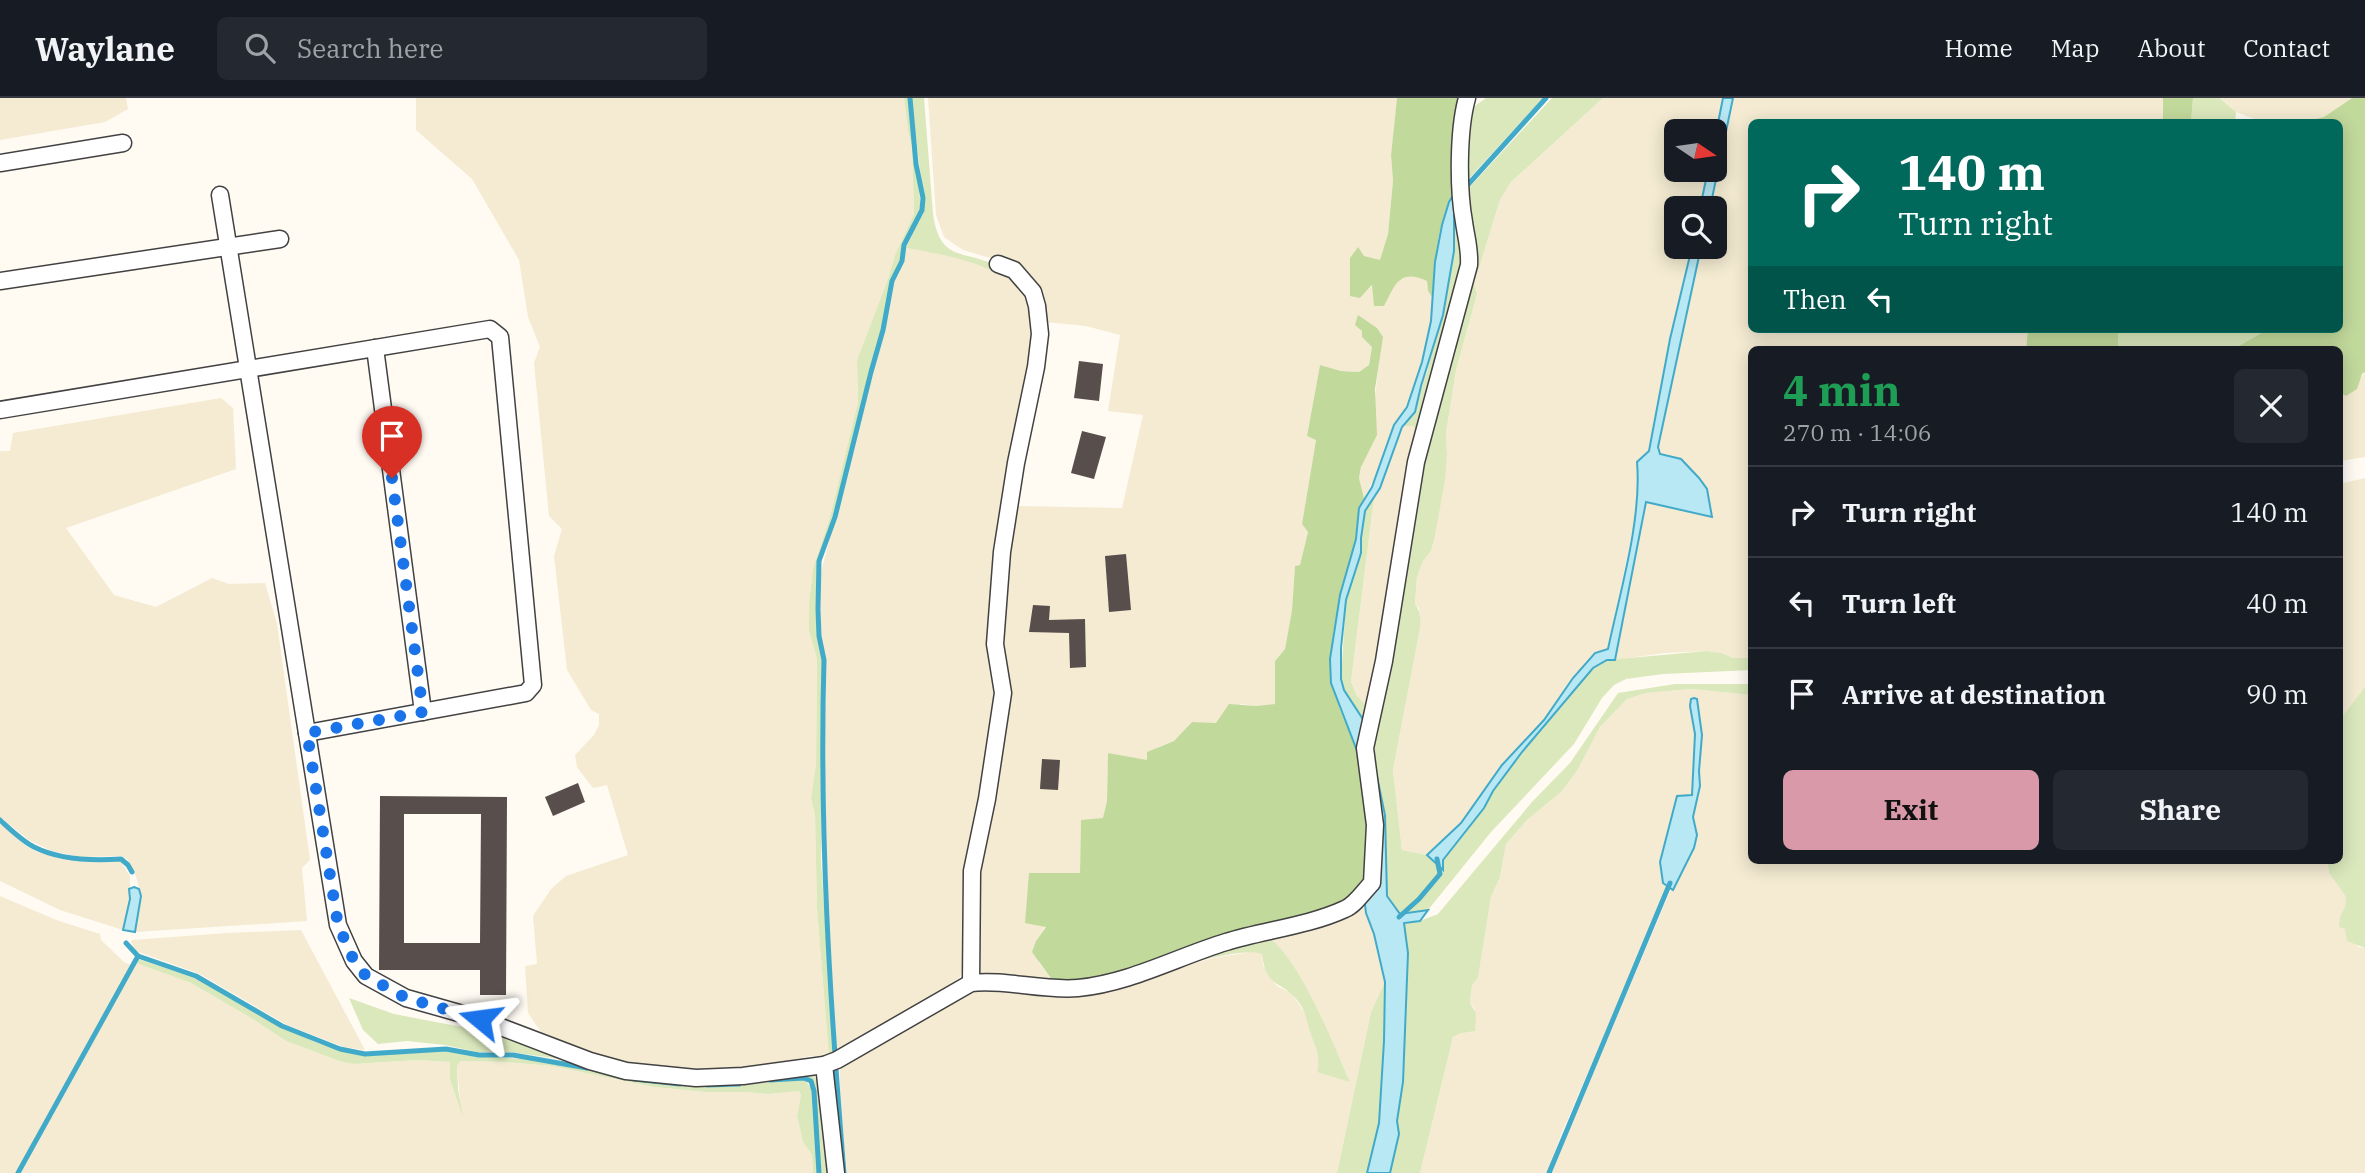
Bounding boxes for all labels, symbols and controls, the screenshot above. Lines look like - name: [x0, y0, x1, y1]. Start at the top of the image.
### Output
- search box: [217, 17, 707, 80]
- text: Waylane: [35, 27, 175, 70]
- icon: search: [241, 29, 279, 67]
- text: Search here: [297, 31, 443, 65]
- text: Home: [1945, 32, 2013, 64]
- text: Map: [2051, 32, 2099, 64]
- text: About: [2137, 32, 2205, 64]
- text: Contact: [2243, 32, 2330, 64]
- north arrow: [1664, 119, 1727, 182]
- map controls: [1664, 119, 1727, 259]
- text: 140 m: [1898, 140, 2045, 203]
- icon: right: [1783, 147, 1874, 238]
- button: search: [1664, 196, 1727, 259]
- text: Turn right: [1898, 202, 2053, 244]
- icon: left: [1861, 280, 1899, 318]
- text: Then: [1783, 282, 1847, 316]
- text: 4 min: [1783, 363, 1901, 418]
- button: close: [2234, 369, 2308, 443]
- pin: [362, 406, 422, 478]
- icon: arrive: [373, 417, 411, 455]
- text: 270 m · 14:06: [1783, 417, 1932, 447]
- icon: right: [1783, 493, 1821, 531]
- text: Turn right: [1842, 495, 1976, 529]
- text: 140 m: [2230, 495, 2308, 529]
- icon: left: [1783, 584, 1821, 622]
- text: Turn left: [1842, 586, 1956, 620]
- text: 40 m: [2246, 586, 2308, 620]
- icon: arrive: [1783, 675, 1821, 713]
- text: Arrive at destination: [1842, 677, 2106, 711]
- text: 90 m: [2246, 677, 2308, 711]
- button: Exit: [1783, 770, 2039, 850]
- button: Share: [2053, 770, 2308, 850]
- position arrow: [443, 982, 517, 1056]

